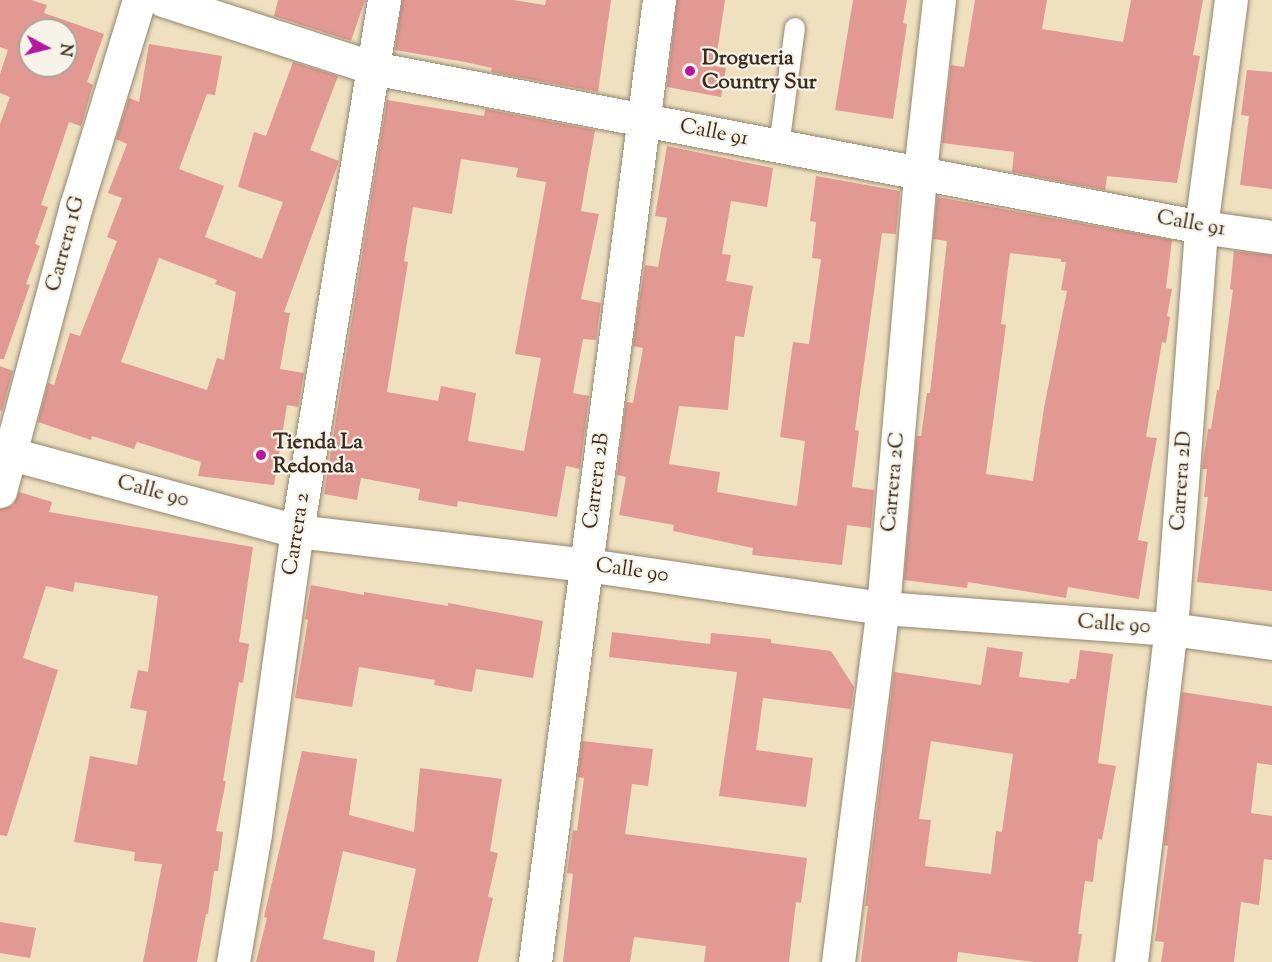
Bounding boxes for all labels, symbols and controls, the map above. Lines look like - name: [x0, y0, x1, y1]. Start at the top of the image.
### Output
- north arrow: [18, 18, 78, 78]
- text: N: [52, 42, 77, 58]
- place label: Drogueria Country Sur: [702, 46, 817, 96]
- marker: Drogueria Country Sur: [683, 64, 697, 78]
- street label: Calle 91: [678, 114, 750, 152]
- street label: Carrera 1G: [41, 193, 91, 295]
- street label: Calle 91: [1155, 206, 1227, 242]
- place label: Tienda La Redonda: [273, 430, 363, 480]
- street label: Carrera 2D: [1166, 430, 1198, 532]
- street label: Carrera 2C: [877, 431, 911, 533]
- street label: Carrera 2B: [579, 432, 615, 530]
- marker: Tienda La Redonda: [254, 448, 268, 462]
- street label: Calle 90: [114, 470, 192, 514]
- street label: Carrera 2: [278, 491, 316, 577]
- street label: Calle 90: [594, 553, 670, 589]
- street label: Calle 90: [1077, 610, 1151, 640]

